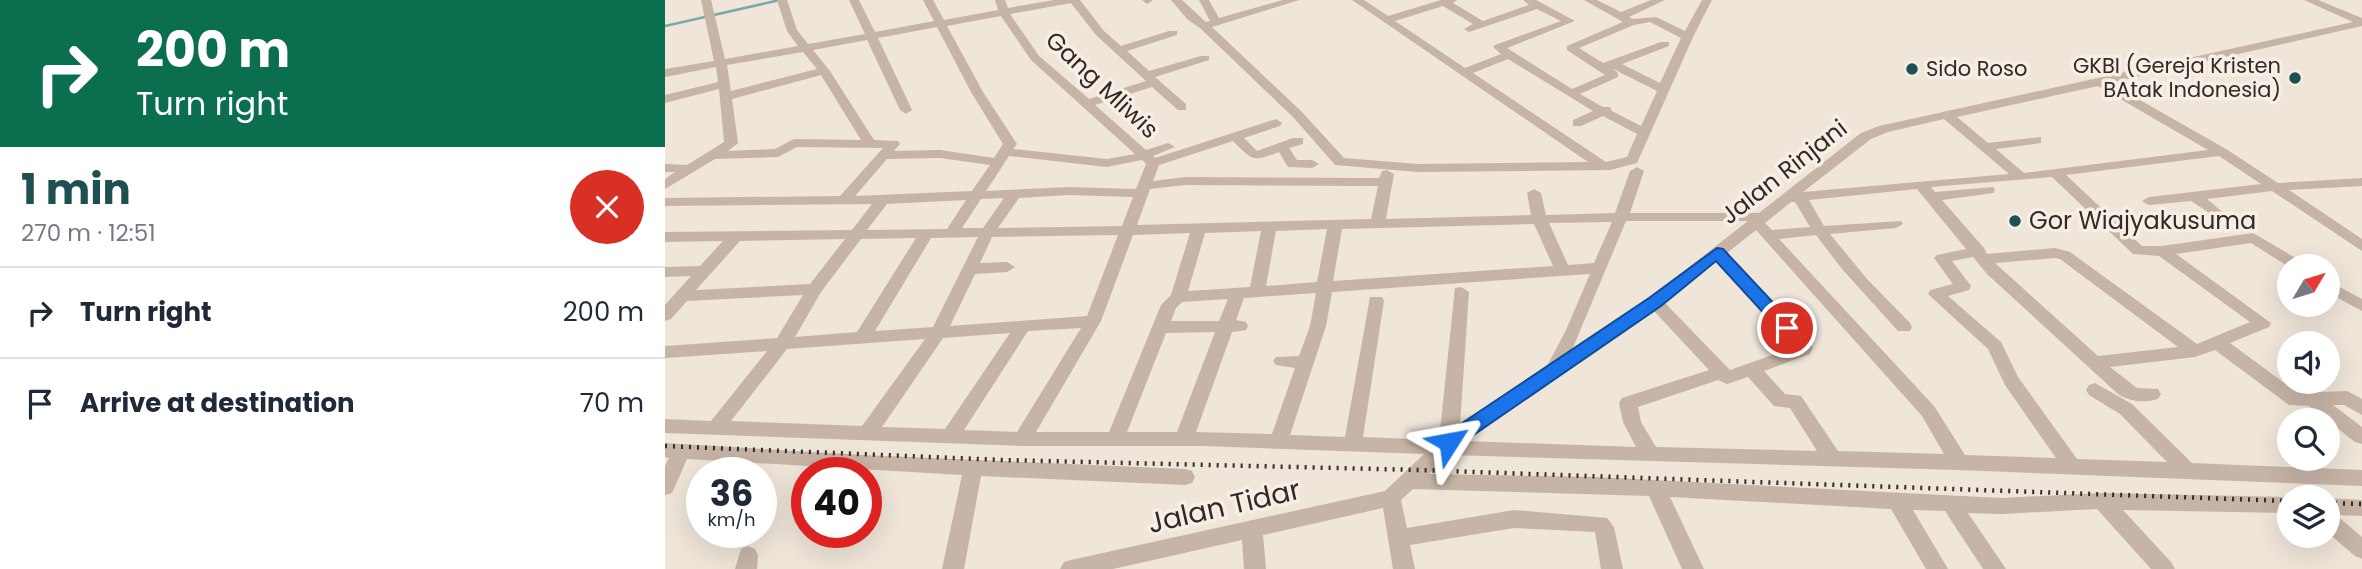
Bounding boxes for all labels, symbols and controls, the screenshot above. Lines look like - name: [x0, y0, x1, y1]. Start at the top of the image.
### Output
- text: 200 m: [136, 16, 290, 84]
- street label: Gang Mliwis: [1039, 24, 1166, 146]
- icon: right: [21, 28, 112, 119]
- place label: GKBI (Gereja Kristen BAtak Indonesia): [2073, 51, 2281, 104]
- place label: Sido Roso: [1926, 54, 2027, 83]
- marker: Sido Roso: [1904, 61, 1920, 77]
- marker: GKBI (Gereja Kristen BAtak Indonesia): [2287, 70, 2303, 86]
- text: Turn right: [136, 81, 288, 126]
- street label: Jalan Rinjani: [1714, 112, 1854, 231]
- text: 1 min: [21, 160, 131, 219]
- button: close: [570, 170, 644, 244]
- place label: Gor Wiajyakusuma: [2029, 204, 2256, 237]
- marker: Gor Wiajyakusuma: [2007, 213, 2023, 229]
- text: 270 m · 12:51: [21, 217, 156, 249]
- north arrow: [2277, 254, 2340, 317]
- map controls: [2277, 254, 2340, 548]
- icon: right: [21, 294, 59, 332]
- text: Turn right: [80, 294, 212, 330]
- text: 200 m: [563, 294, 644, 330]
- pin: [1757, 298, 1817, 358]
- icon: arrive: [1768, 309, 1806, 347]
- button: sound: [2277, 331, 2340, 394]
- icon: arrive: [21, 385, 59, 423]
- text: Arrive at destination: [80, 385, 355, 421]
- text: 70 m: [580, 385, 644, 421]
- position arrow: [1412, 405, 1486, 479]
- button: search: [2277, 408, 2340, 471]
- speed limit sign: 40: [791, 457, 882, 548]
- text: 36: [710, 469, 753, 518]
- street label: Jalan Tidar: [1144, 470, 1304, 543]
- button: layers: [2277, 485, 2340, 548]
- text: km/h: [708, 507, 755, 532]

